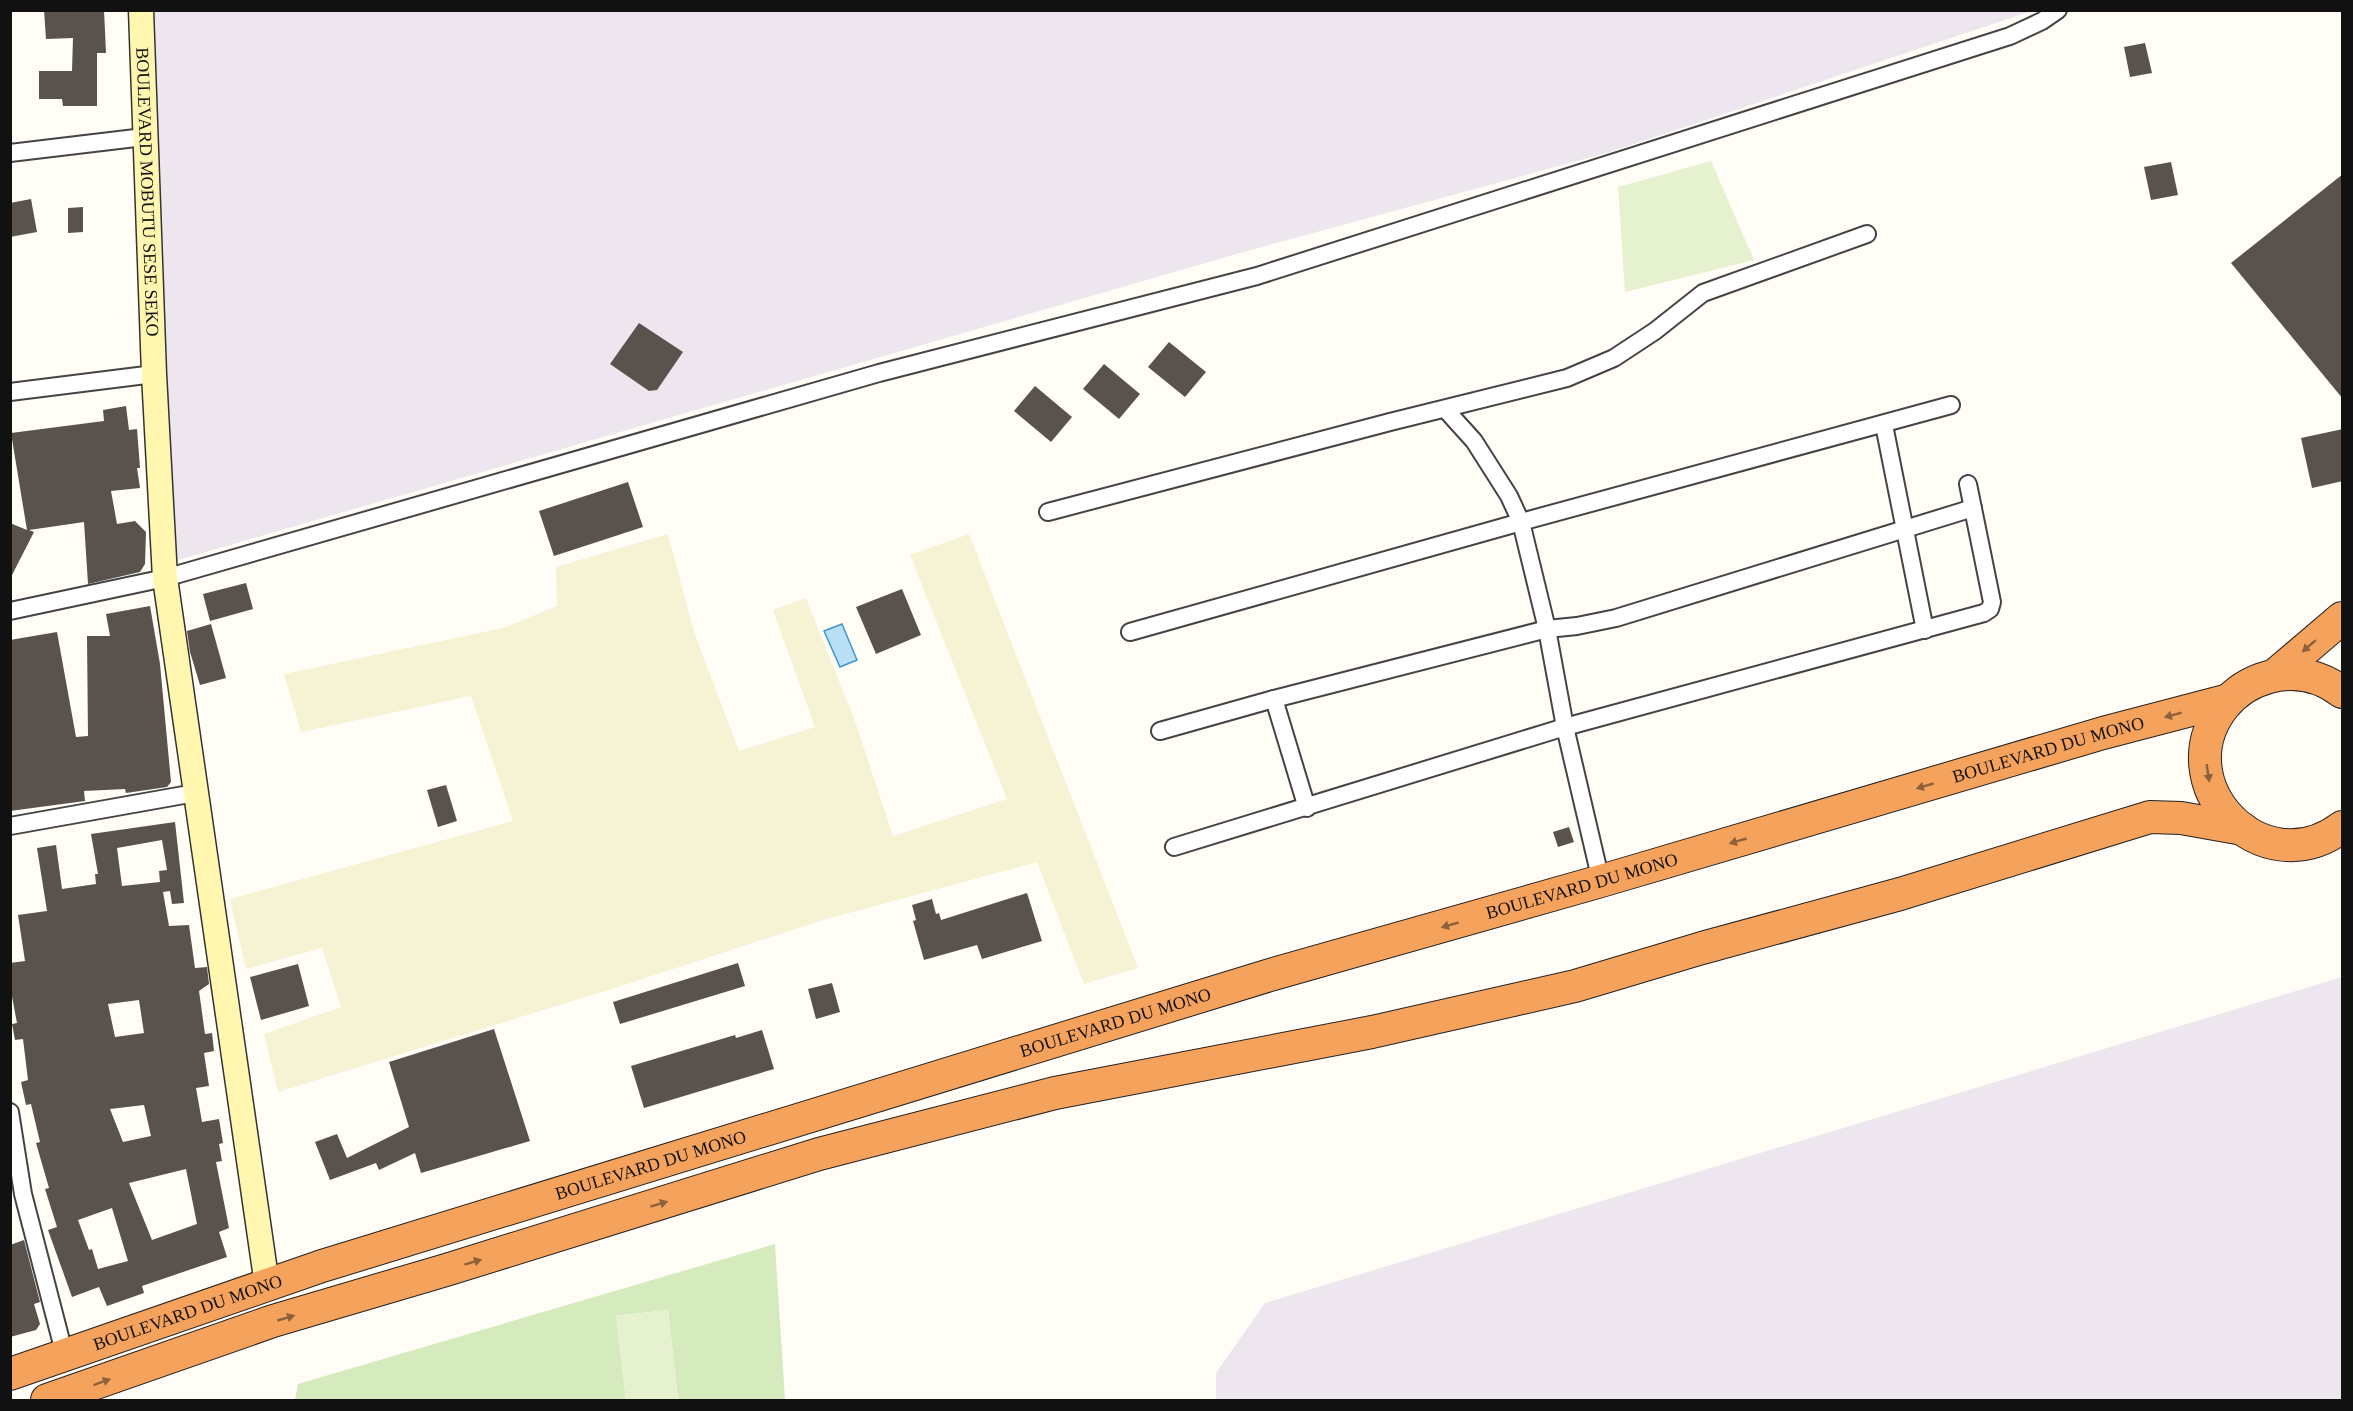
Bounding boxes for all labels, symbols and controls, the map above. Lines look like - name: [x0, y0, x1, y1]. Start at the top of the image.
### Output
- street label: BOULEVARD MOBUTU SESE SEKO: [132, 47, 163, 337]
- one-way arrow: [2301, 640, 2317, 653]
- one-way arrow: [2163, 710, 2182, 720]
- street label: BOULEVARD DU MONO: [1950, 713, 2146, 787]
- one-way arrow: [2203, 764, 2212, 783]
- one-way arrow: [1916, 782, 1934, 791]
- one-way arrow: [1728, 837, 1746, 846]
- street label: BOULEVARD DU MONO: [1484, 849, 1680, 923]
- one-way arrow: [1440, 921, 1458, 930]
- street label: BOULEVARD DU MONO: [1017, 984, 1213, 1061]
- street label: BOULEVARD DU MONO: [553, 1126, 749, 1204]
- one-way arrow: [651, 1199, 669, 1208]
- one-way arrow: [464, 1257, 482, 1266]
- street label: BOULEVARD DU MONO: [90, 1271, 285, 1354]
- one-way arrow: [277, 1313, 295, 1322]
- one-way arrow: [93, 1376, 111, 1386]

